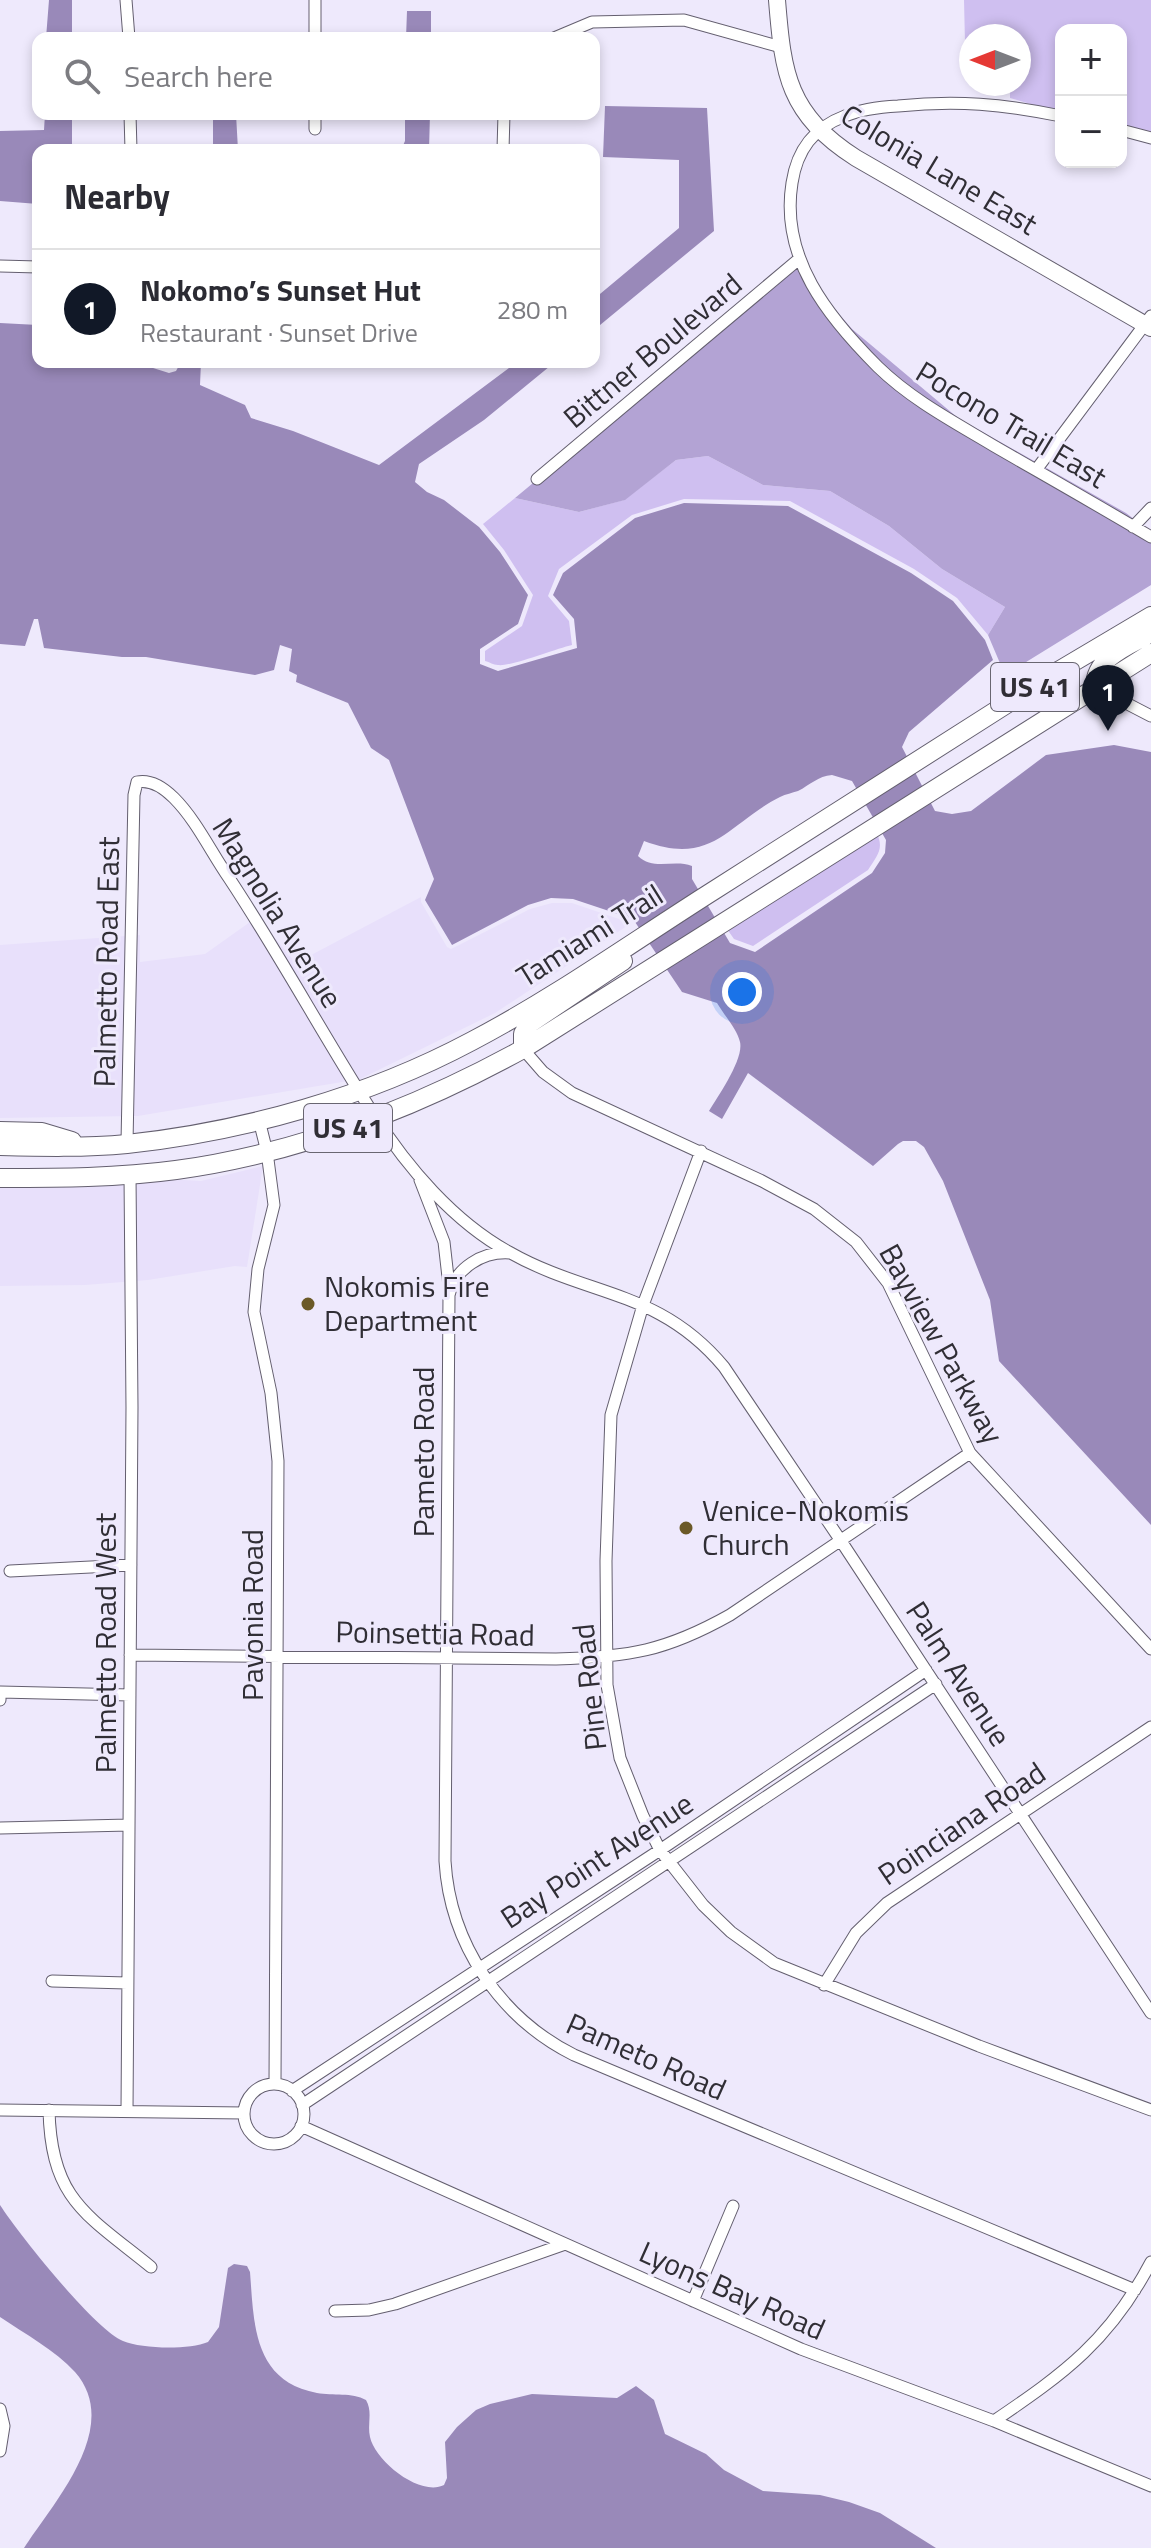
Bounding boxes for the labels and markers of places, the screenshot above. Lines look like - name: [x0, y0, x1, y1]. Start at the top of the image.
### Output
- pin: 1: [1082, 665, 1134, 731]
- place label: Nokomis Fire Department: [324, 1263, 490, 1343]
- marker: Nokomis Fire Department: [299, 1295, 317, 1313]
- place label: Venice-Nokomis Church: [702, 1487, 909, 1567]
- marker: Venice-Nokomis Church: [677, 1519, 695, 1537]

